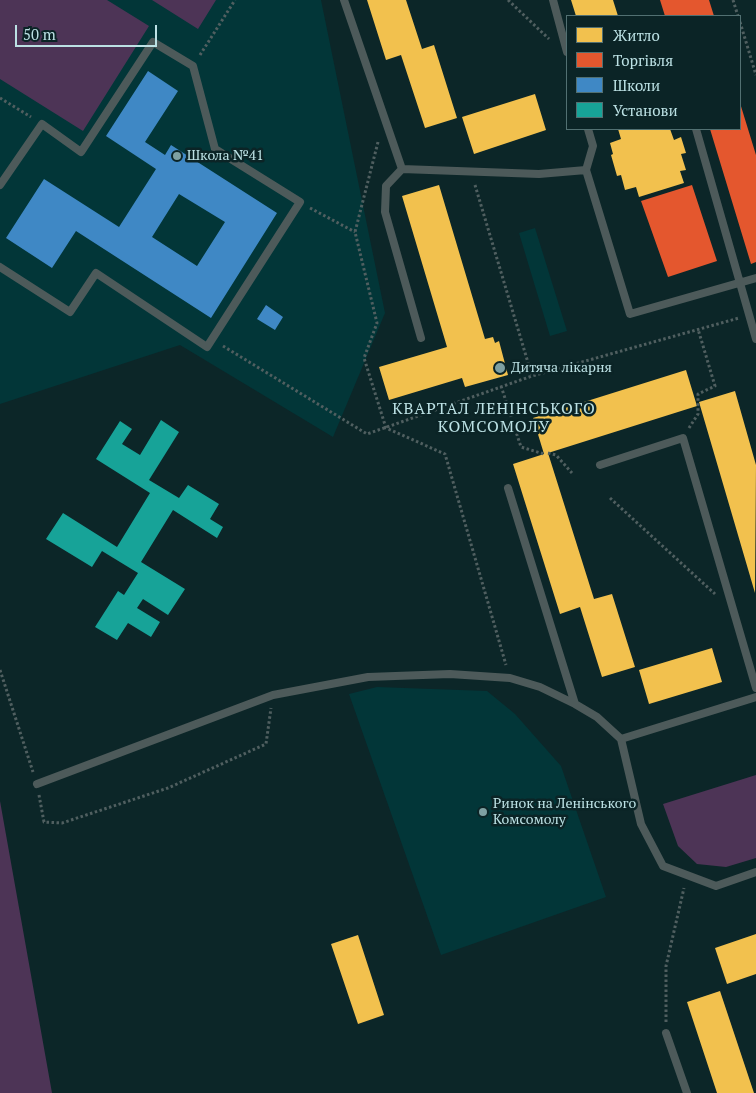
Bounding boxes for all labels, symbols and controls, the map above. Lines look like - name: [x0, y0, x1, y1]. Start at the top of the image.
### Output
- scale bar: [18, 15, 160, 47]
- legend: [566, 15, 741, 130]
- text: 50 m: [23, 24, 56, 44]
- text: Житло: [613, 25, 660, 45]
- text: Торгівля: [613, 50, 673, 70]
- text: Школи: [613, 75, 660, 95]
- text: Установи: [613, 100, 678, 120]
- place label: Школа №41: [187, 148, 264, 164]
- marker: Школа №41: [171, 150, 183, 162]
- place label: Дитяча лікарня: [511, 360, 612, 376]
- marker: Дитяча лікарня: [493, 361, 507, 375]
- district label: КВАРТАЛ ЛЕНІНСЬКОГО КОМСОМОЛУ: [390, 399, 598, 437]
- place label: Ринок на Ленінського Комсомолу: [493, 796, 636, 829]
- marker: Ринок на Ленінського Комсомолу: [477, 806, 489, 818]

